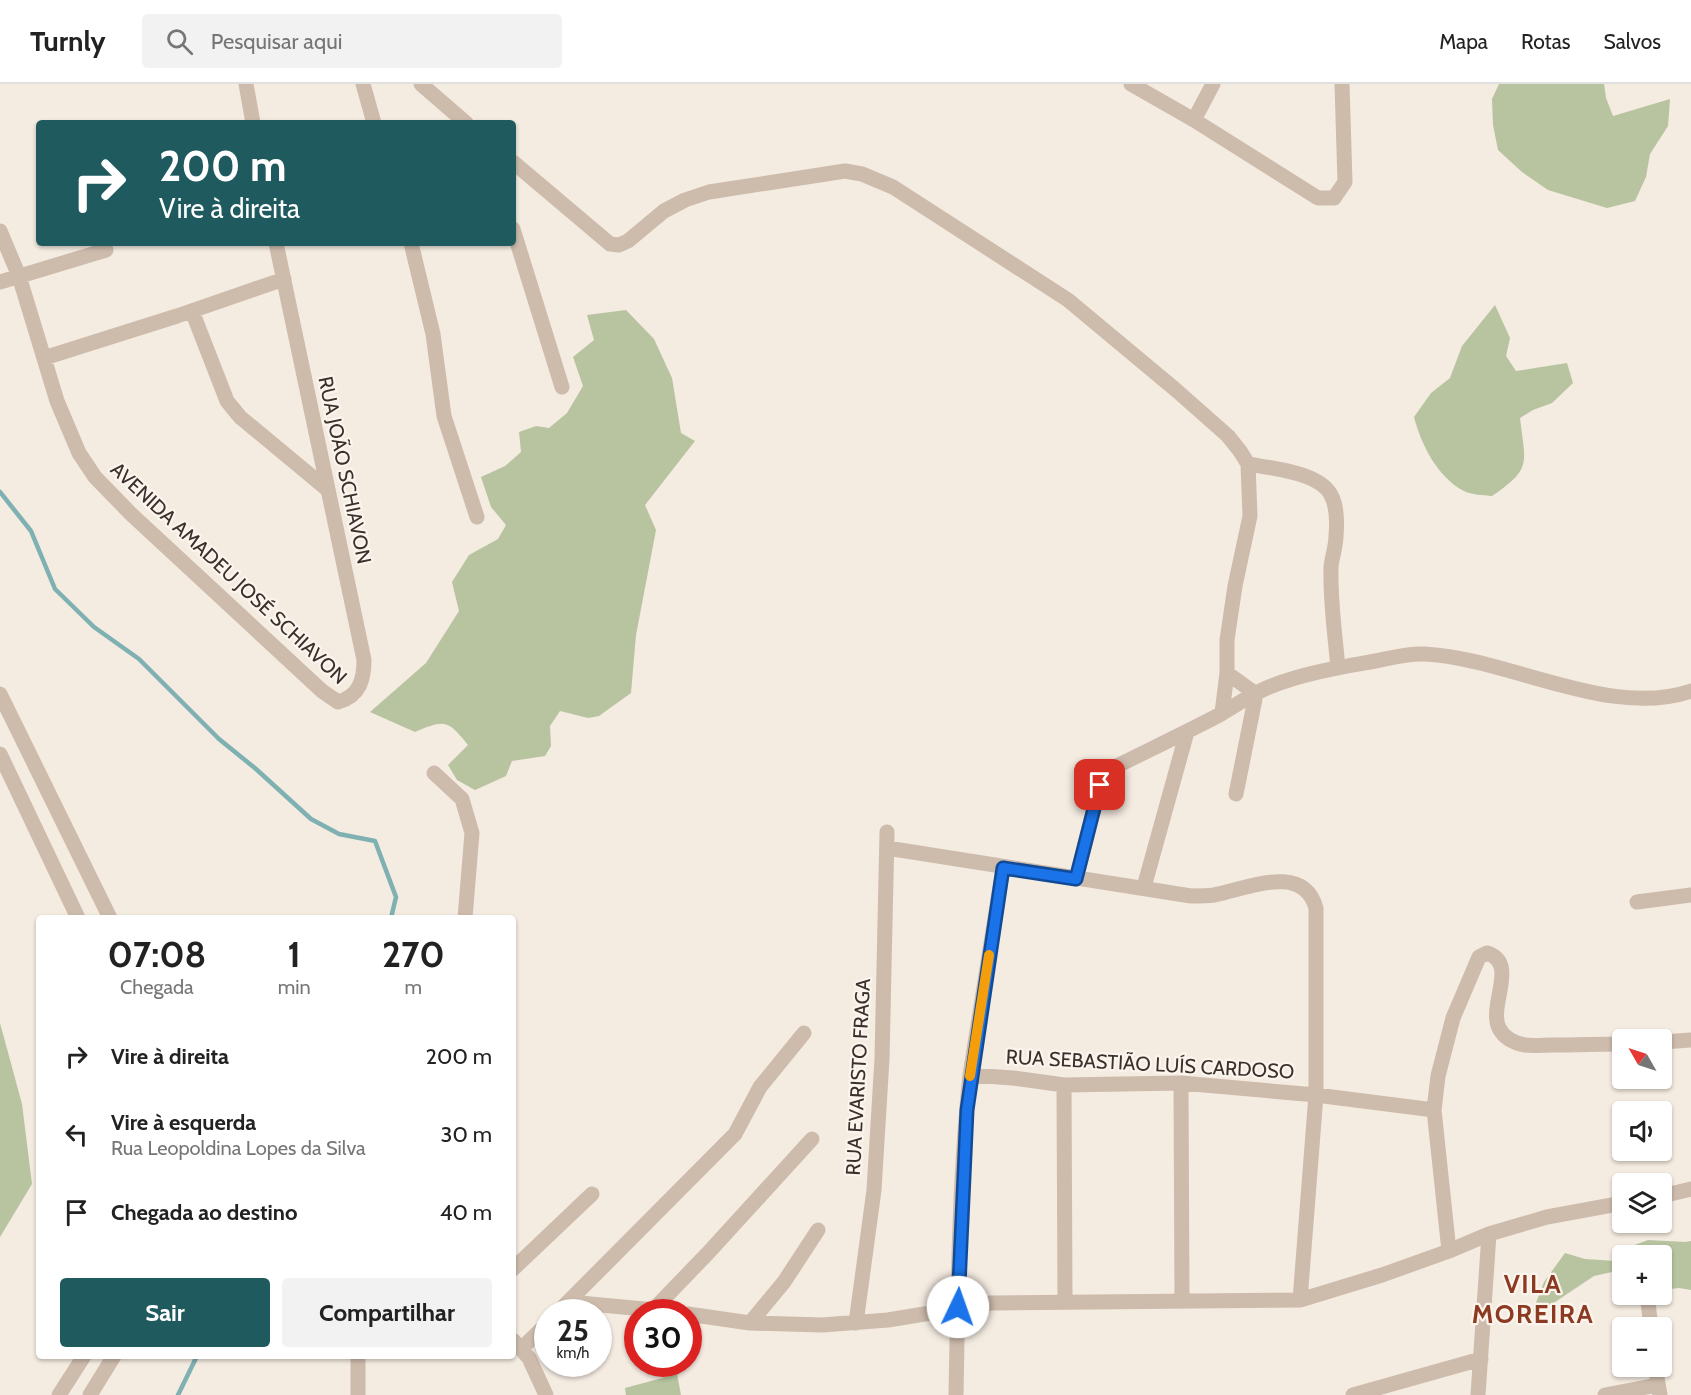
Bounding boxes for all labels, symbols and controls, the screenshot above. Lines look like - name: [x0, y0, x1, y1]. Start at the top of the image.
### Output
- search box: [142, 14, 562, 68]
- text: Turnly: [30, 24, 106, 58]
- icon: search: [163, 25, 196, 58]
- text: Pesquisar aqui: [211, 28, 342, 55]
- text: Mapa: [1439, 29, 1488, 54]
- text: Rotas: [1521, 29, 1570, 54]
- text: Salvos: [1603, 29, 1661, 54]
- text: 200 m: [159, 140, 286, 192]
- icon: right: [60, 144, 138, 222]
- text: Vire à direita: [159, 192, 300, 225]
- street label: RUA JOÃO SCHIAVON: [313, 374, 377, 566]
- street label: AVENIDA AMADEU JOSÉ SCHIAVON: [106, 457, 352, 689]
- pin: [1074, 759, 1125, 810]
- icon: arrive: [1083, 768, 1116, 801]
- text: 07:08: [107, 932, 206, 976]
- text: 1: [288, 932, 301, 976]
- text: 270: [382, 932, 445, 976]
- text: Chegada: [120, 975, 194, 999]
- text: min: [278, 975, 311, 999]
- text: m: [405, 975, 422, 999]
- street label: RUA EVARISTO FRAGA: [841, 977, 875, 1176]
- north arrow: [1612, 1029, 1672, 1089]
- map controls: [1612, 1029, 1672, 1377]
- icon: right: [60, 1040, 93, 1073]
- text: Vire à direita: [111, 1043, 229, 1070]
- text: 200 m: [426, 1043, 492, 1070]
- street label: RUA SEBASTIÃO LUÍS CARDOSO: [1005, 1044, 1295, 1084]
- button: sound: [1612, 1101, 1672, 1161]
- text: Vire à esquerda: [111, 1109, 256, 1136]
- icon: left: [60, 1118, 93, 1151]
- text: 30 m: [440, 1121, 492, 1148]
- text: Rua Leopoldina Lopes da Silva: [111, 1136, 366, 1160]
- button: layers: [1612, 1173, 1672, 1233]
- icon: arrive: [60, 1196, 93, 1229]
- text: Chegada ao destino: [111, 1199, 297, 1226]
- text: 40 m: [440, 1199, 492, 1226]
- button: +: [1612, 1245, 1672, 1305]
- district label: VILA MOREIRA: [1472, 1268, 1594, 1330]
- position arrow: [926, 1275, 990, 1339]
- button: Sair: [60, 1278, 270, 1347]
- button: Compartilhar: [282, 1278, 492, 1347]
- speed limit sign: 30: [624, 1299, 702, 1377]
- text: 25: [557, 1312, 589, 1349]
- button: −: [1612, 1317, 1672, 1377]
- text: km/h: [557, 1344, 589, 1362]

